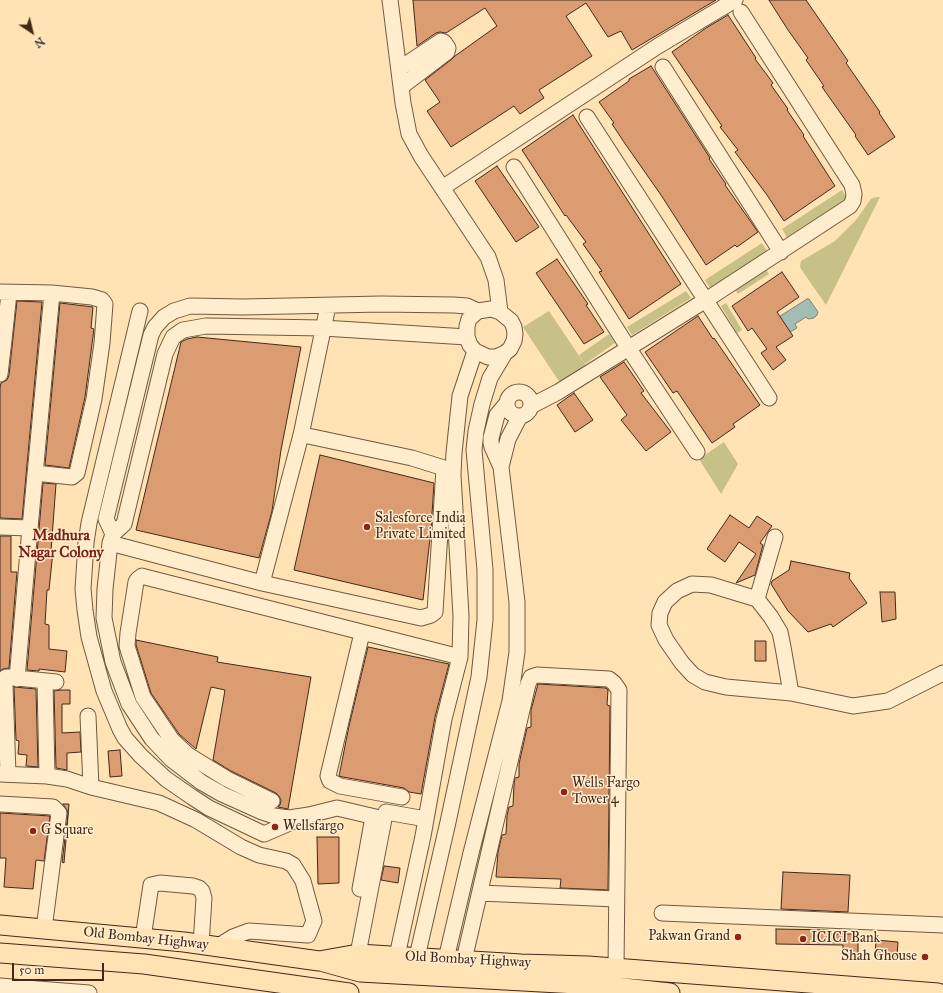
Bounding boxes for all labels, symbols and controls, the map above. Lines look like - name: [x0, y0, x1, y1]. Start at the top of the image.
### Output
- north arrow: [12, 12, 52, 52]
- text: N: [32, 34, 47, 50]
- place label: Salesforce India Private Limited: [375, 511, 466, 544]
- marker: Salesforce India Private Limited: [362, 522, 372, 532]
- district label: Madhura Nagar Colony: [18, 527, 104, 562]
- place label: Wells Fargo Tower 4: [572, 776, 640, 808]
- marker: Wells Fargo Tower 4: [559, 787, 569, 797]
- place label: Wellsfargo: [283, 819, 344, 835]
- marker: Wellsfargo: [270, 822, 280, 832]
- place label: G Square: [41, 823, 93, 839]
- marker: G Square: [28, 826, 38, 836]
- street label: Old Bombay Highway: [82, 924, 210, 954]
- place label: Pakwan Grand: [648, 929, 730, 945]
- place label: ICICI Bank: [811, 931, 880, 947]
- marker: Pakwan Grand: [733, 932, 743, 942]
- marker: ICICI Bank: [798, 934, 808, 944]
- street label: Old Bombay Highway: [405, 948, 531, 972]
- place label: Shah Ghouse: [841, 949, 917, 965]
- marker: Shah Ghouse: [920, 952, 930, 962]
- scale bar: [14, 955, 106, 981]
- text: 50 m: [19, 963, 44, 977]

